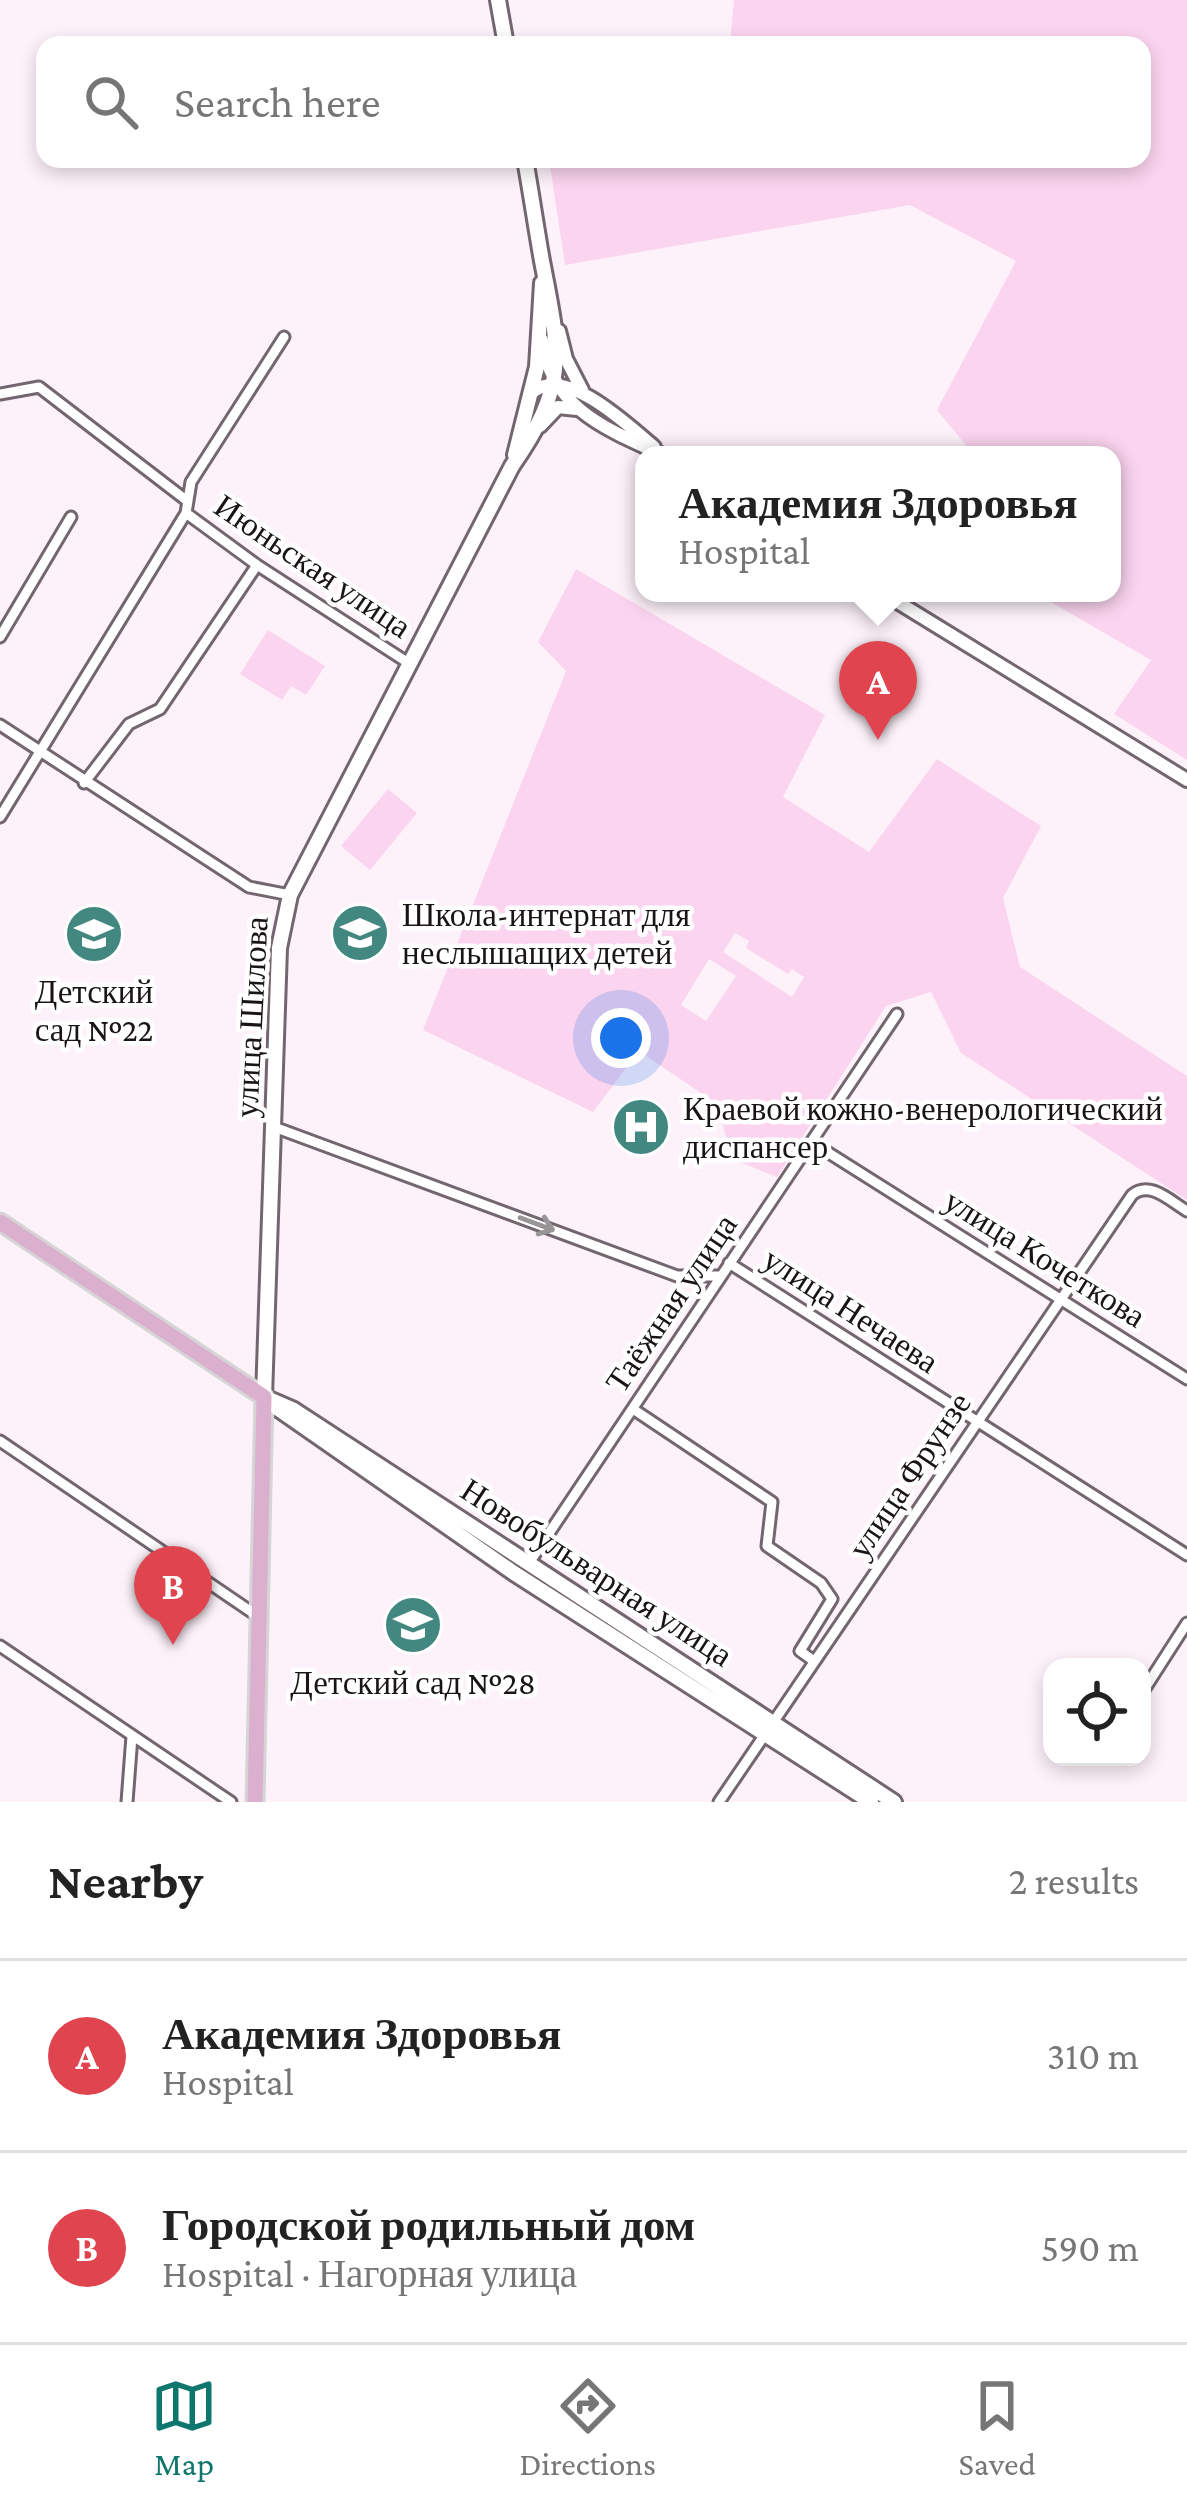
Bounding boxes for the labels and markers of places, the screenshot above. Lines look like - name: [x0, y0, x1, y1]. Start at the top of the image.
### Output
- pin: A: [839, 641, 917, 740]
- place label: Школа-интернат для неслышащих детей: [402, 896, 690, 971]
- school or university icon: Школа-интернат для неслышащих детей: [329, 902, 391, 964]
- school or university icon: Детский сад №22: [63, 903, 125, 965]
- place label: Детский сад №22: [35, 973, 153, 1048]
- place label: Краевой кожно-венерологический диспансер: [683, 1090, 1163, 1165]
- hospital icon: Краевой кожно-венерологический диспансер: [610, 1096, 672, 1158]
- pin: B: [134, 1546, 212, 1645]
- school or university icon: Детский сад №28: [382, 1594, 444, 1656]
- place label: Детский сад №28: [290, 1664, 536, 1701]

